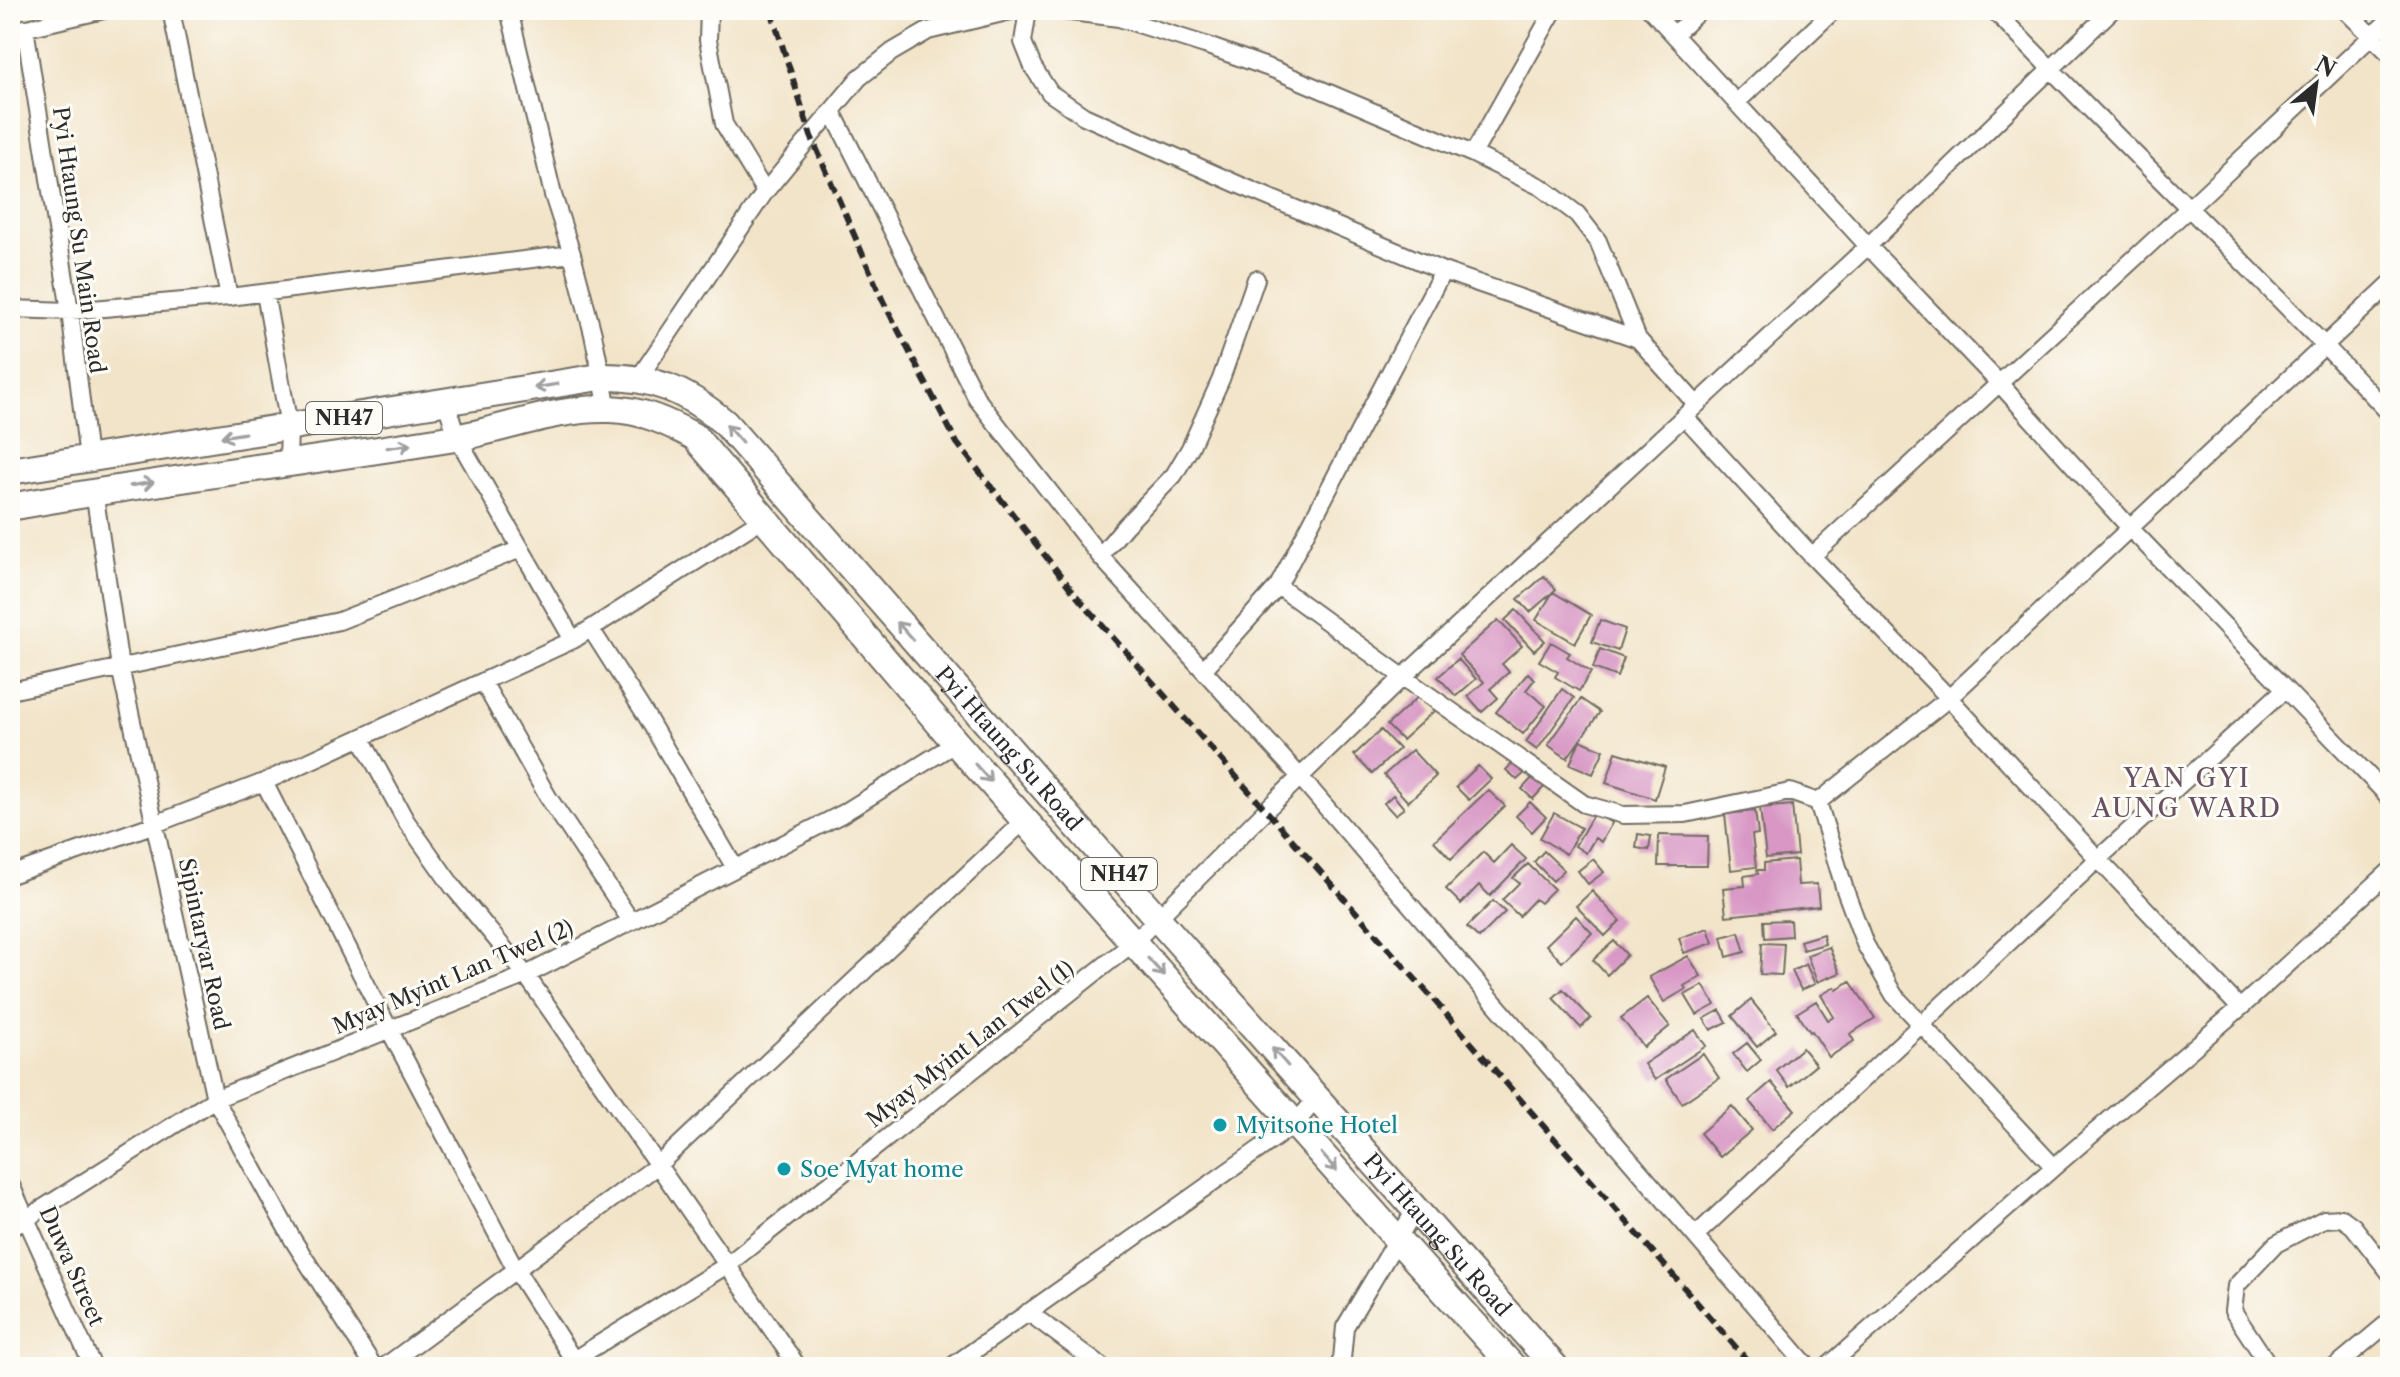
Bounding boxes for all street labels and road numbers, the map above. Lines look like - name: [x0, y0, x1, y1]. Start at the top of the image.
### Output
- street label: Pyi Htaung Su Main Road: [47, 105, 111, 375]
- road number: NH47: [306, 402, 382, 434]
- street label: Pyi Htaung Su Road: [930, 661, 1088, 836]
- street label: Sipintaryar Road: [173, 856, 235, 1032]
- road number: NH47: [1081, 858, 1157, 890]
- street label: Myay Myint Lan Twel (2): [329, 914, 577, 1040]
- street label: Myay Myint Lan Twel (1): [861, 955, 1079, 1133]
- street label: Pyi Htaung Su Road: [1358, 1147, 1517, 1322]
- street label: Duwa Street: [34, 1202, 111, 1330]

